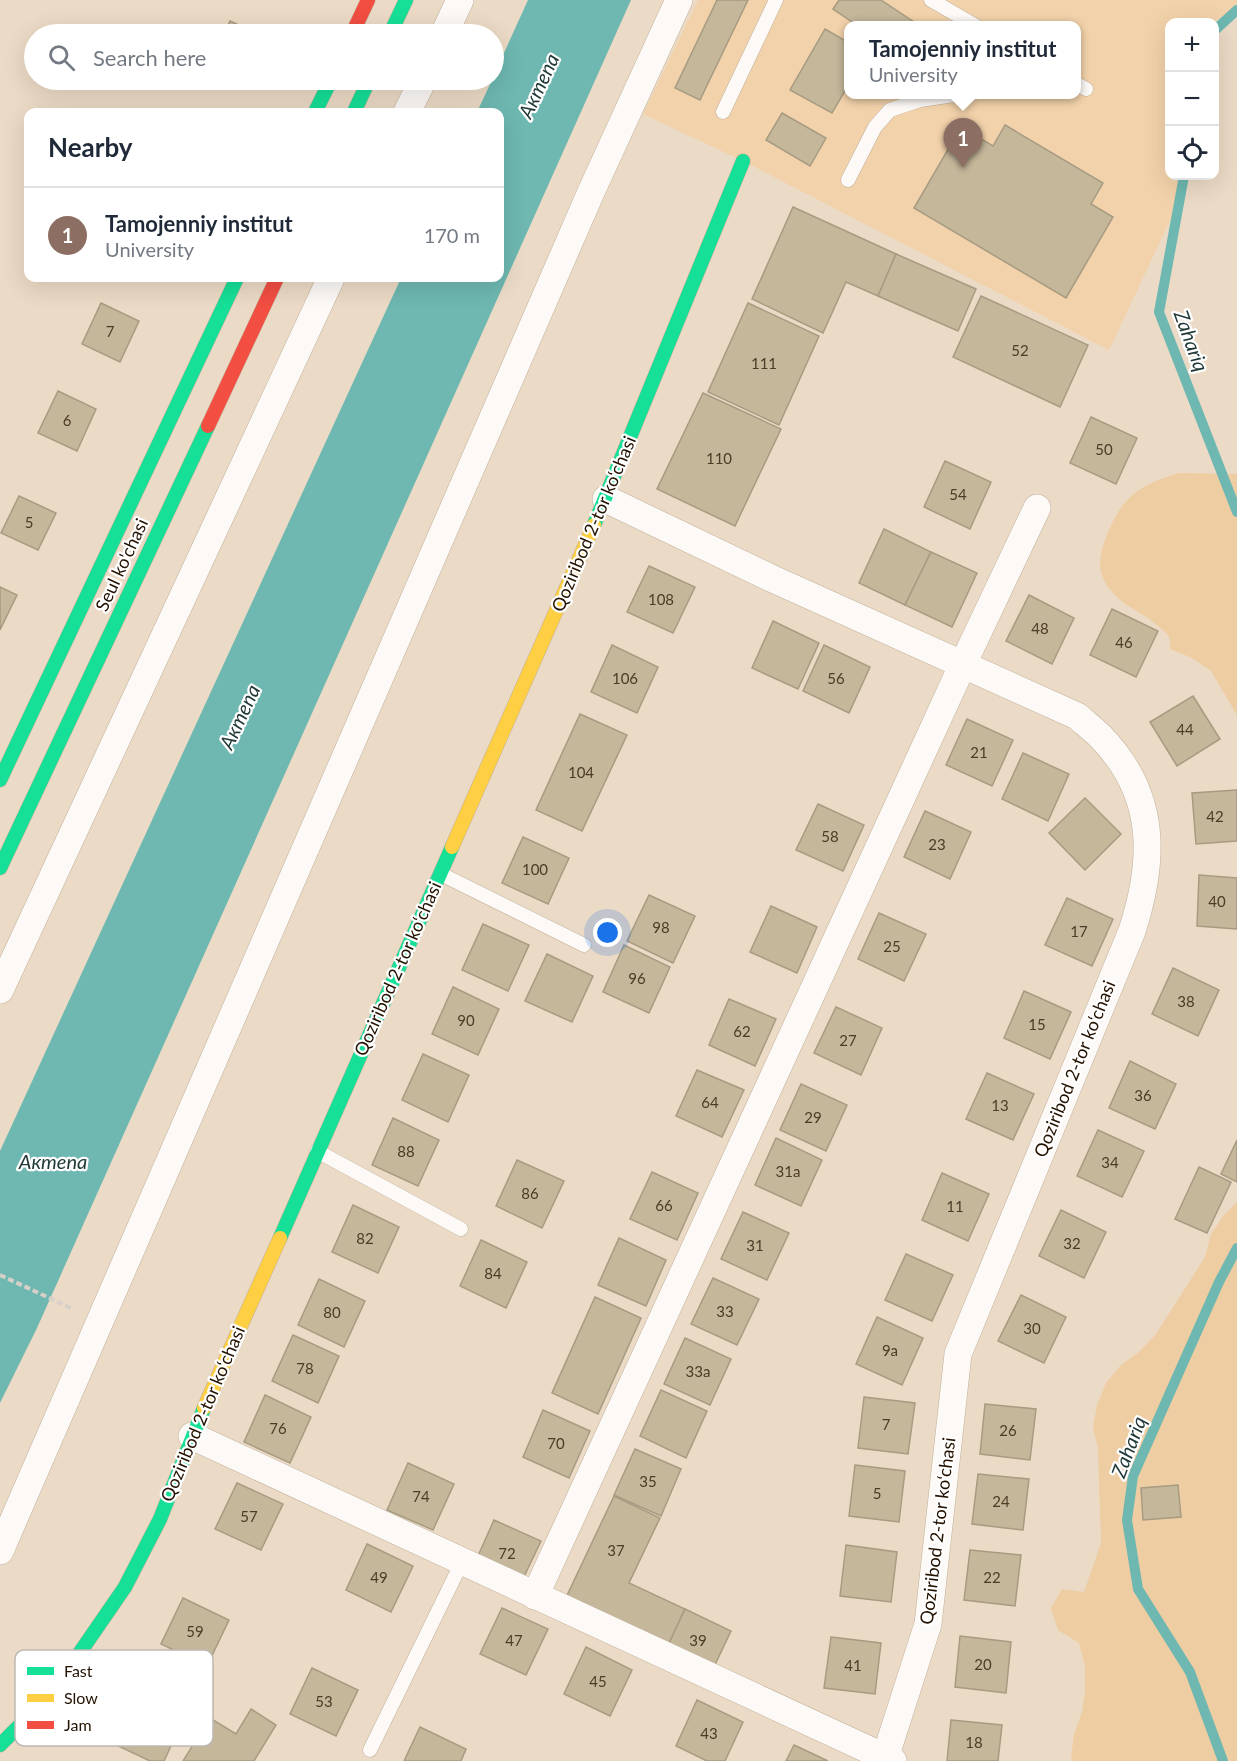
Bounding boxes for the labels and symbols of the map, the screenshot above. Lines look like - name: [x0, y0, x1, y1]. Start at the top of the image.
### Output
- water label: Актепа: [512, 49, 563, 123]
- pin: 1: [944, 118, 982, 168]
- water label: Zahariq: [1169, 306, 1214, 375]
- house number: 7: [106, 322, 115, 340]
- house number: 52: [1011, 341, 1029, 359]
- house number: 111: [751, 354, 777, 372]
- house number: 6: [63, 411, 72, 429]
- street label: Qoziribod 2-tor ko‘chasi: [546, 433, 640, 615]
- house number: 50: [1095, 440, 1113, 458]
- house number: 110: [706, 449, 732, 467]
- house number: 54: [949, 485, 967, 503]
- house number: 5: [25, 513, 33, 531]
- street label: Seul ko'chasi: [90, 515, 152, 614]
- house number: 108: [648, 590, 674, 608]
- house number: 48: [1031, 619, 1049, 637]
- house number: 46: [1115, 633, 1133, 651]
- house number: 106: [612, 669, 638, 687]
- house number: 56: [827, 669, 845, 687]
- water label: Актепа: [213, 680, 264, 754]
- house number: 44: [1176, 720, 1194, 738]
- house number: 21: [970, 743, 988, 761]
- house number: 104: [568, 763, 594, 781]
- house number: 42: [1206, 807, 1224, 825]
- house number: 58: [821, 827, 839, 845]
- house number: 23: [928, 835, 946, 853]
- house number: 100: [522, 860, 548, 878]
- street label: Qoziribod 2-tor ko‘chasi: [349, 878, 445, 1059]
- house number: 40: [1208, 892, 1226, 910]
- your location: [593, 918, 622, 947]
- house number: 98: [652, 918, 670, 936]
- house number: 17: [1070, 922, 1088, 940]
- house number: 25: [883, 937, 901, 955]
- house number: 96: [628, 969, 646, 987]
- street label: Qoziribod 2-tor ko‘chasi: [1029, 977, 1120, 1160]
- house number: 38: [1177, 992, 1195, 1010]
- house number: 90: [457, 1011, 475, 1029]
- house number: 15: [1028, 1015, 1046, 1033]
- house number: 62: [733, 1022, 751, 1040]
- house number: 27: [839, 1031, 857, 1049]
- house number: 36: [1134, 1086, 1152, 1104]
- house number: 64: [701, 1093, 719, 1111]
- house number: 13: [991, 1096, 1009, 1114]
- house number: 29: [804, 1108, 822, 1126]
- house number: 88: [397, 1142, 415, 1160]
- water label: Актепа: [18, 1149, 87, 1173]
- house number: 34: [1101, 1153, 1119, 1171]
- house number: 31а: [776, 1162, 800, 1180]
- house number: 86: [521, 1184, 539, 1202]
- house number: 66: [655, 1196, 673, 1214]
- house number: 11: [946, 1197, 964, 1215]
- house number: 82: [356, 1229, 374, 1247]
- house number: 32: [1063, 1234, 1081, 1252]
- house number: 31: [746, 1236, 764, 1254]
- house number: 84: [484, 1264, 502, 1282]
- house number: 33: [716, 1302, 734, 1320]
- house number: 80: [323, 1303, 341, 1321]
- house number: 30: [1023, 1319, 1041, 1337]
- street label: Qoziribod 2-tor ko‘chasi: [155, 1323, 249, 1505]
- house number: 9а: [882, 1341, 898, 1359]
- house number: 78: [296, 1359, 314, 1377]
- house number: 33а: [686, 1362, 710, 1380]
- water label: Zahariq: [1105, 1413, 1151, 1482]
- house number: 7: [882, 1415, 891, 1433]
- house number: 76: [269, 1419, 287, 1437]
- house number: 26: [999, 1421, 1017, 1439]
- house number: 70: [547, 1434, 565, 1452]
- street label: Qoziribod 2-tor ko‘chasi: [915, 1436, 959, 1626]
- house number: 35: [639, 1472, 657, 1490]
- house number: 5: [873, 1484, 881, 1502]
- house number: 74: [412, 1487, 430, 1505]
- house number: 24: [992, 1492, 1010, 1510]
- house number: 57: [240, 1507, 258, 1525]
- house number: 37: [607, 1541, 625, 1559]
- house number: 72: [498, 1544, 516, 1562]
- house number: 49: [370, 1568, 388, 1586]
- house number: 22: [983, 1568, 1001, 1586]
- house number: 59: [186, 1622, 204, 1640]
- house number: 47: [505, 1631, 523, 1649]
- house number: 39: [689, 1631, 707, 1649]
- legend: [15, 1650, 213, 1746]
- house number: 20: [974, 1655, 992, 1673]
- house number: 41: [844, 1656, 862, 1674]
- text: Fast: [64, 1661, 93, 1680]
- house number: 45: [589, 1672, 607, 1690]
- text: Slow: [64, 1688, 98, 1707]
- house number: 53: [315, 1692, 333, 1710]
- text: Jam: [64, 1715, 92, 1734]
- house number: 43: [700, 1724, 718, 1742]
- house number: 18: [965, 1733, 983, 1751]

